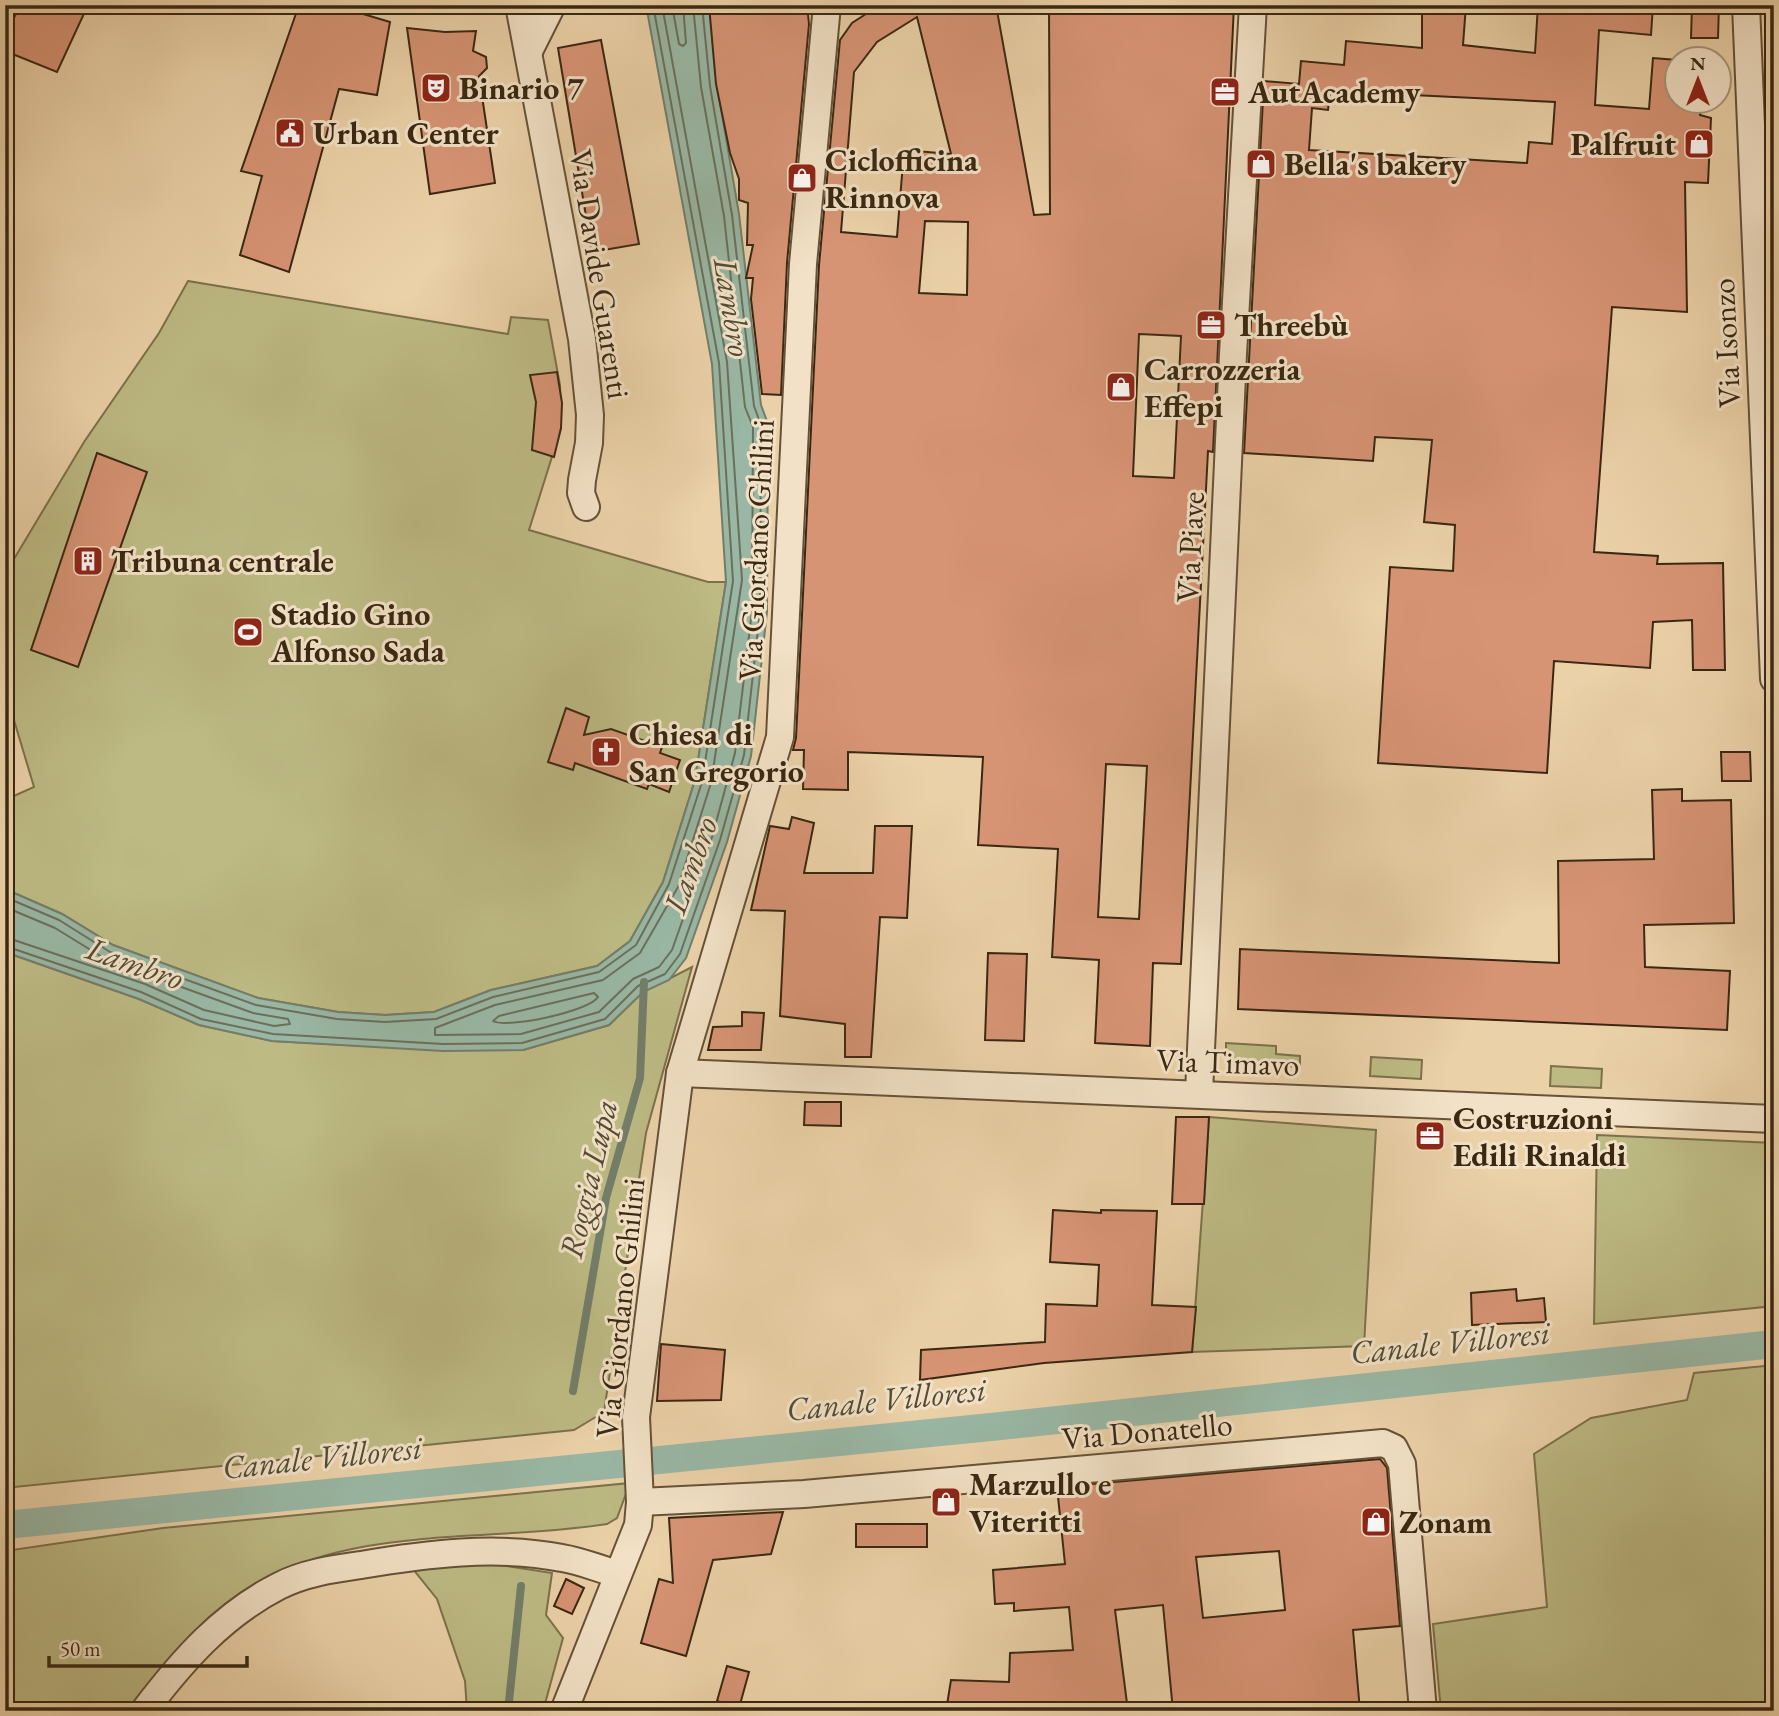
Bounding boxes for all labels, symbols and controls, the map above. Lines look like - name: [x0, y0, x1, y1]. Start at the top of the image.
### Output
- north arrow: [1664, 46, 1734, 116]
- text: N: [1690, 51, 1706, 76]
- place label: Binario 7: [459, 67, 584, 109]
- theatre icon: Binario 7: [419, 71, 453, 105]
- place label: AutAcademy: [1247, 71, 1421, 113]
- office icon: AutAcademy: [1208, 75, 1242, 109]
- place label: Urban Center: [313, 112, 500, 154]
- public building icon: Urban Center: [273, 116, 307, 150]
- place label: Palfruit: [1570, 123, 1676, 165]
- shop icon: Palfruit: [1682, 127, 1716, 161]
- place label: Ciclofficina Rinnova: [825, 139, 979, 218]
- place label: Bella's bakery: [1284, 143, 1467, 185]
- street label: Via Davide Guarenti: [560, 146, 640, 402]
- shop icon: Bella's bakery: [1244, 147, 1278, 181]
- shop icon: Ciclofficina Rinnova: [785, 161, 819, 195]
- water label: Lambro: [704, 253, 762, 360]
- street label: Via Isonzo: [1702, 277, 1750, 409]
- place label: Threebù: [1234, 304, 1349, 346]
- office icon: Threebù: [1194, 308, 1228, 342]
- place label: Carrozzeria Effepi: [1144, 348, 1301, 427]
- shop icon: Carrozzeria Effepi: [1104, 370, 1138, 404]
- street label: Via Giordano Ghilini: [728, 418, 784, 682]
- street label: Via Piave: [1166, 490, 1214, 604]
- place label: Tribuna centrale: [111, 540, 334, 582]
- building icon: Tribuna centrale: [71, 544, 105, 578]
- place label: Stadio Gino Alfonso Sada: [270, 593, 446, 672]
- sports icon: Stadio Gino Alfonso Sada: [231, 615, 265, 649]
- place label: Chiesa di San Gregorio: [629, 713, 804, 792]
- church icon: Chiesa di San Gregorio: [589, 735, 623, 769]
- water label: Lambro: [652, 811, 727, 920]
- water label: Lambro: [80, 926, 189, 1000]
- street label: Via Timavo: [1156, 1039, 1300, 1085]
- water label: Roggia Lupa: [549, 1096, 627, 1262]
- place label: Costruzioni Edili Rinaldi: [1453, 1097, 1627, 1176]
- office icon: Costruzioni Edili Rinaldi: [1413, 1119, 1447, 1153]
- street label: Via Giordano Ghilini: [585, 1176, 655, 1440]
- water label: Canale Villoresi: [1348, 1310, 1553, 1374]
- water label: Canale Villoresi: [784, 1367, 989, 1431]
- street label: Via Donatello: [1060, 1403, 1234, 1459]
- water label: Canale Villoresi: [220, 1425, 425, 1489]
- place label: Marzullo e Viteritti: [969, 1463, 1111, 1542]
- shop icon: Marzullo e Viteritti: [929, 1485, 963, 1519]
- place label: Zonam: [1399, 1501, 1492, 1543]
- shop icon: Zonam: [1359, 1505, 1393, 1539]
- scale bar: [49, 1625, 247, 1669]
- text: 50 m: [60, 1635, 101, 1662]

